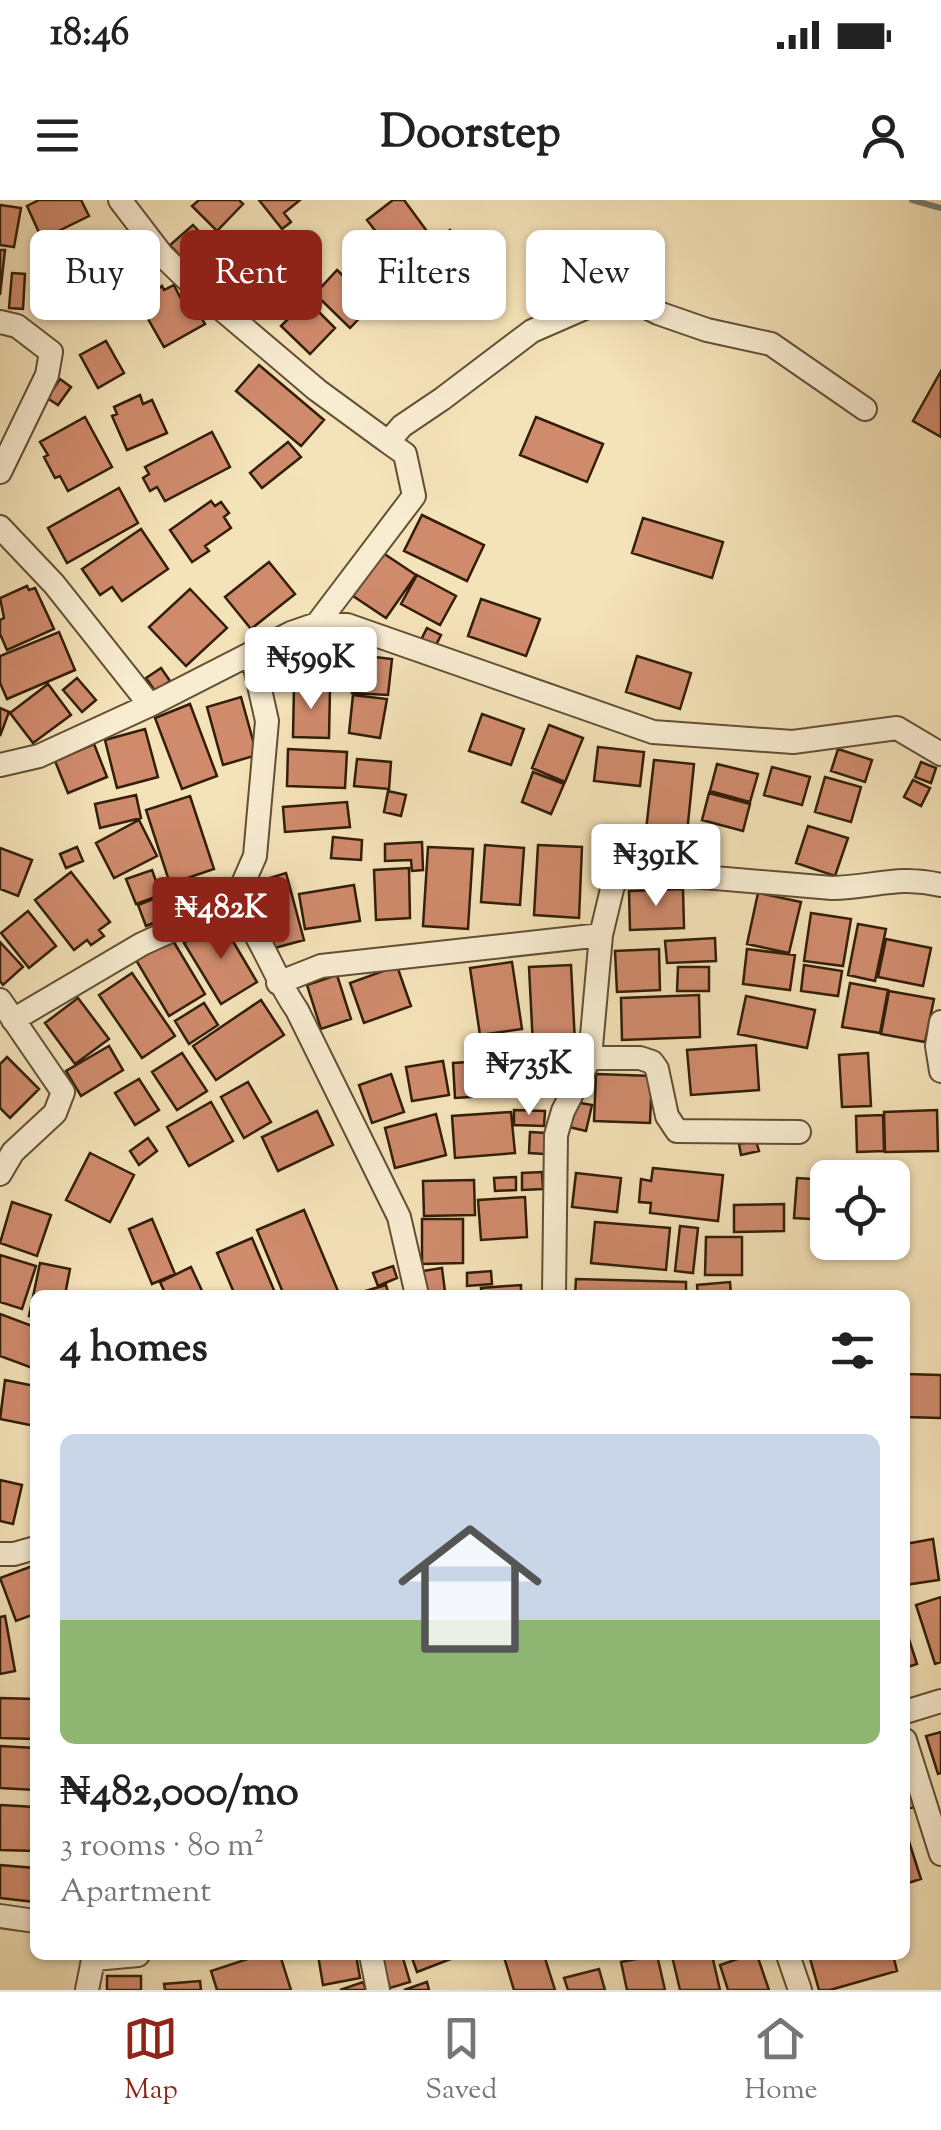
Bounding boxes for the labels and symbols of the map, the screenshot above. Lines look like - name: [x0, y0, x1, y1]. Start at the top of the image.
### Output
- pin: ₦599K: [241, 627, 381, 712]
- pin: ₦391K: [586, 824, 726, 909]
- pin: ₦482K: [151, 877, 291, 962]
- pin: ₦735K: [459, 1033, 599, 1118]

